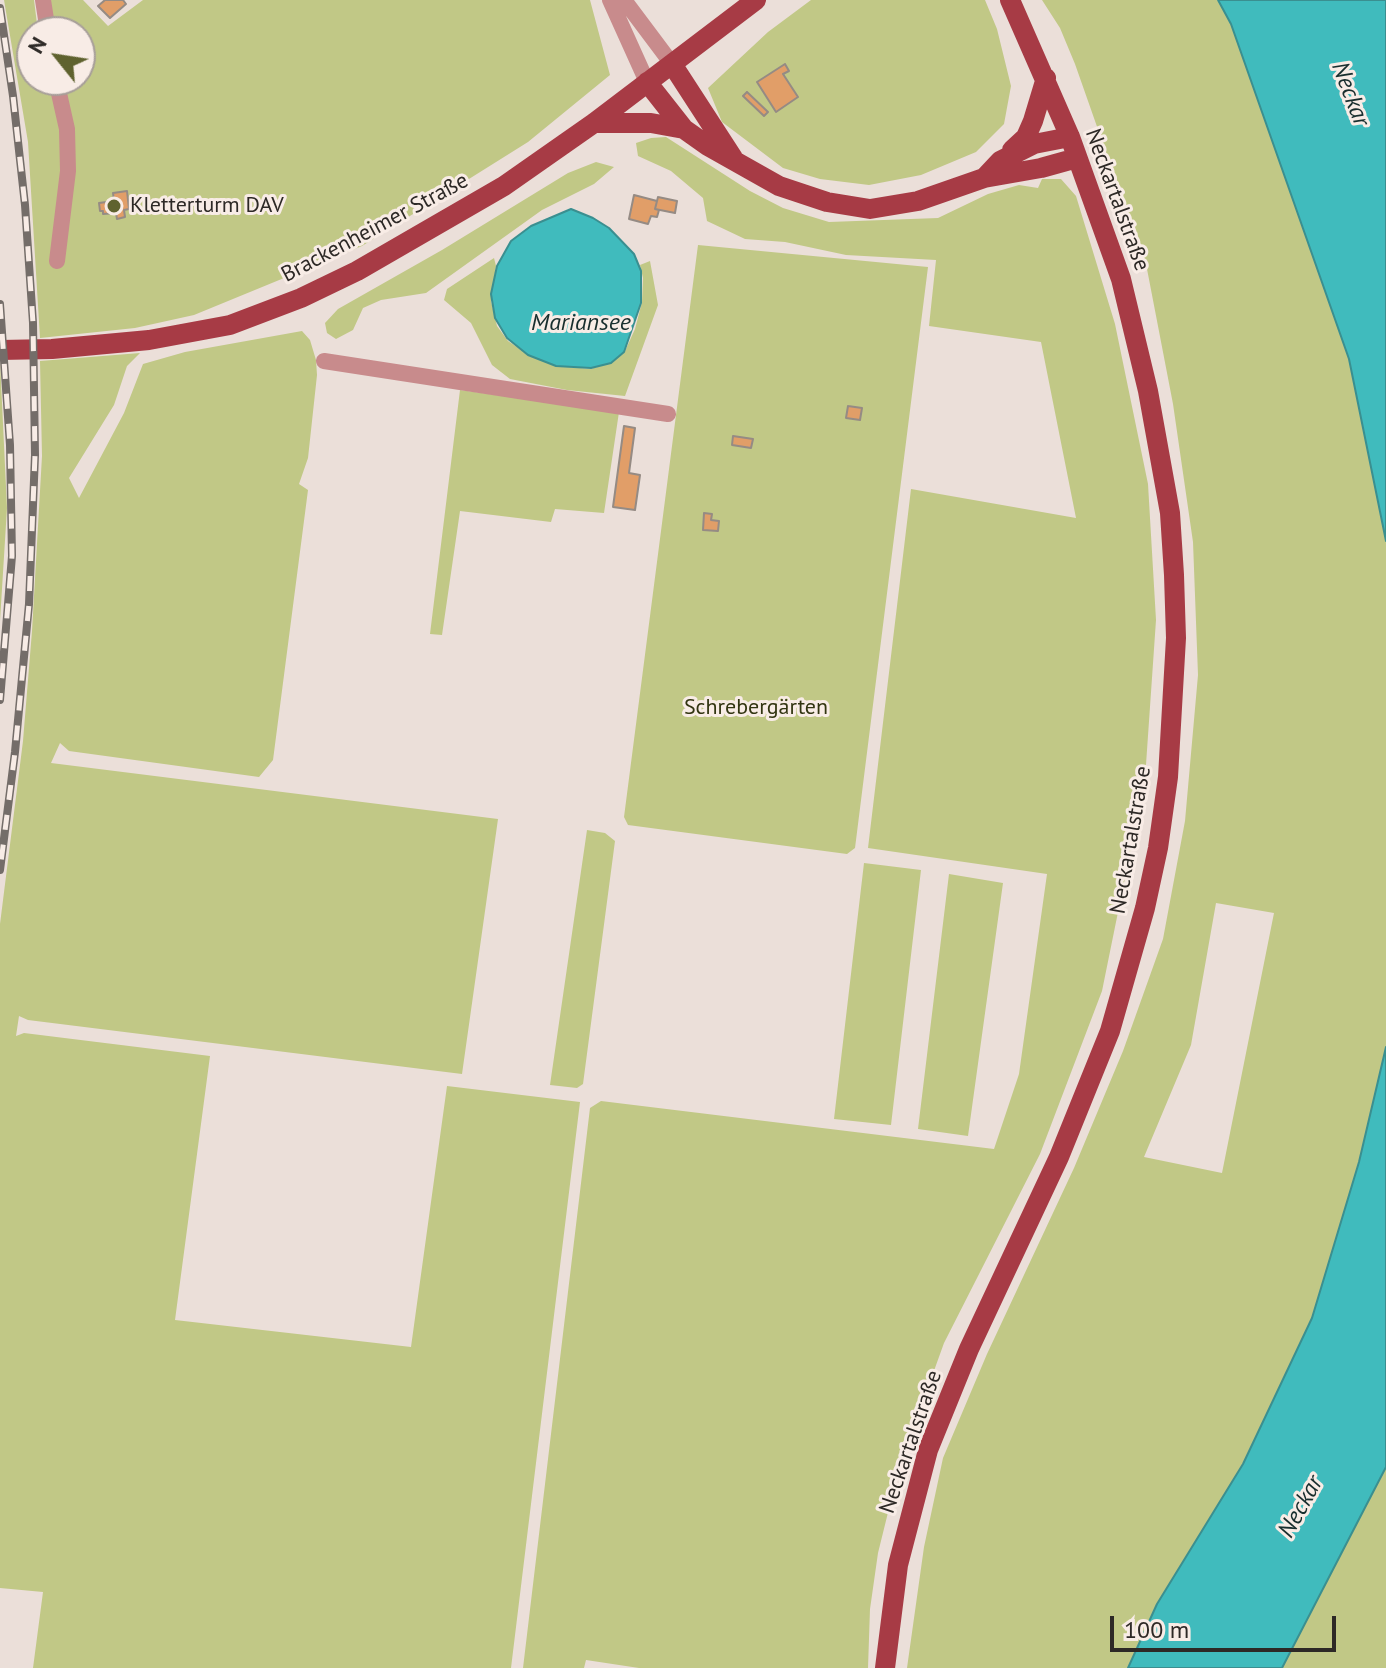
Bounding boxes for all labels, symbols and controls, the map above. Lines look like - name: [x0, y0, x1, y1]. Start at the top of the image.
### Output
- north arrow: [16, 16, 96, 96]
- text: N: [21, 32, 53, 58]
- water label: Neckar: [1325, 58, 1375, 130]
- street label: Neckartalstraße: [1079, 125, 1155, 275]
- street label: Brackenheimer Straße: [277, 168, 473, 288]
- place label: Kletterturm DAV: [130, 193, 284, 219]
- marker: Kletterturm DAV: [105, 197, 123, 215]
- water label: Mariansee: [531, 309, 631, 337]
- park label: Schrebergärten: [684, 695, 828, 721]
- street label: Neckartalstraße: [1105, 764, 1157, 916]
- street label: Neckartalstraße: [874, 1367, 948, 1517]
- water label: Neckar: [1272, 1471, 1330, 1543]
- scale bar: [1114, 1600, 1340, 1650]
- text: 100 m: [1124, 1614, 1189, 1645]

